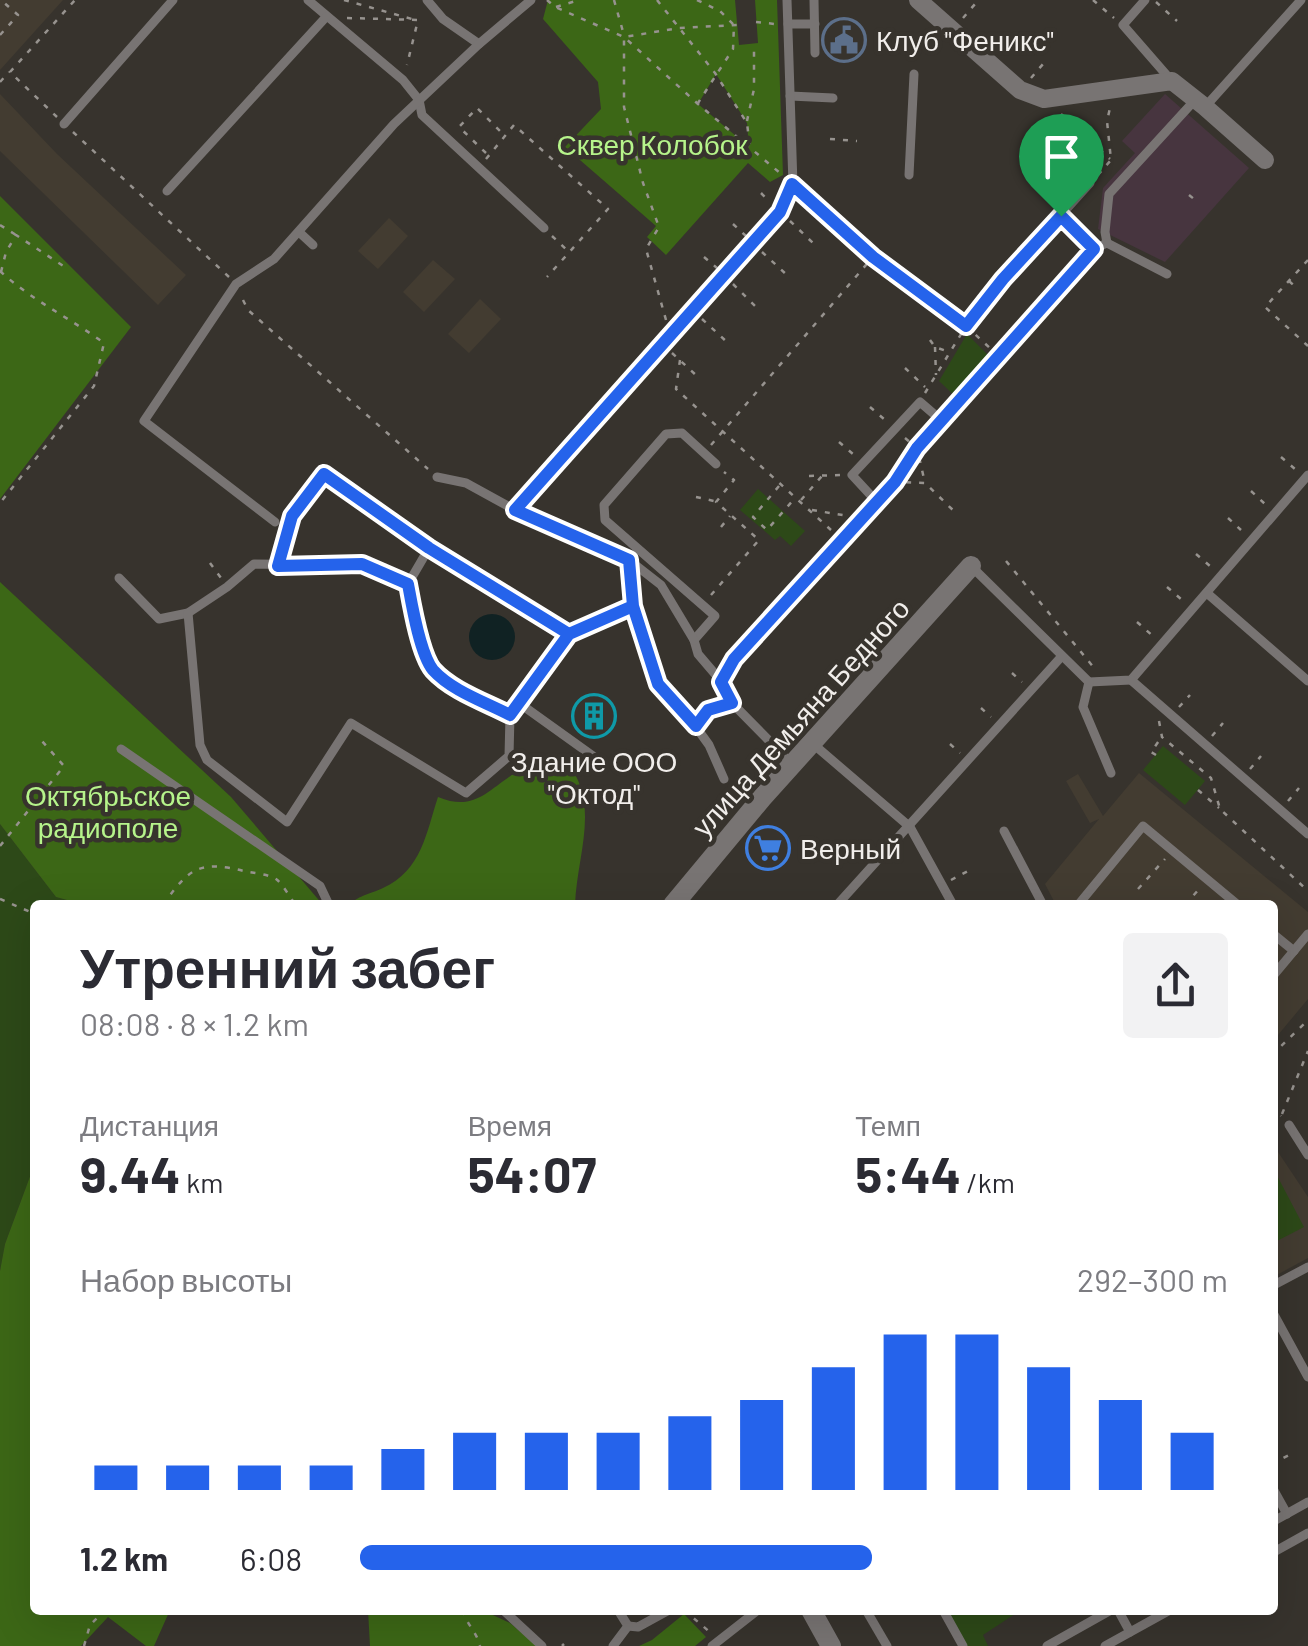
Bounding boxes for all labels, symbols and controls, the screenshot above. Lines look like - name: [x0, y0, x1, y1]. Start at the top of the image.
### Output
- public building icon: Клуб "Феникс": [821, 17, 867, 63]
- place label: Клуб "Феникс": [876, 23, 1054, 57]
- pin: [1019, 114, 1104, 217]
- park label: Сквер Колобок: [556, 127, 748, 161]
- icon: arrive: [1034, 129, 1089, 184]
- street label: улица Демьяна Бедного: [684, 591, 916, 843]
- building icon: Здание ООО "Октод": [571, 693, 617, 739]
- place label: Здание ООО "Октод": [511, 744, 677, 810]
- park label: Октябрьское радиополе: [25, 778, 191, 844]
- supermarket icon: Верный: [745, 825, 791, 871]
- place label: Верный: [800, 831, 901, 865]
- text: Утренний забег: [80, 933, 495, 999]
- button: share: [1123, 933, 1228, 1038]
- text: 08:08 · 8 × 1.2 km: [80, 1004, 309, 1042]
- text: Дистанция: [80, 1108, 219, 1142]
- text: Время: [468, 1108, 552, 1142]
- text: Темп: [855, 1108, 921, 1142]
- text: 9.44: [80, 1143, 181, 1203]
- text: 54:07: [468, 1143, 596, 1203]
- text: 5:44: [855, 1143, 961, 1203]
- text: km: [181, 1165, 223, 1199]
- text: /km: [961, 1165, 1015, 1199]
- text: Набор высоты: [80, 1260, 292, 1298]
- text: 292–300 m: [1077, 1260, 1228, 1298]
- text: 1.2 km: [80, 1539, 168, 1577]
- text: 6:08: [240, 1539, 302, 1577]

